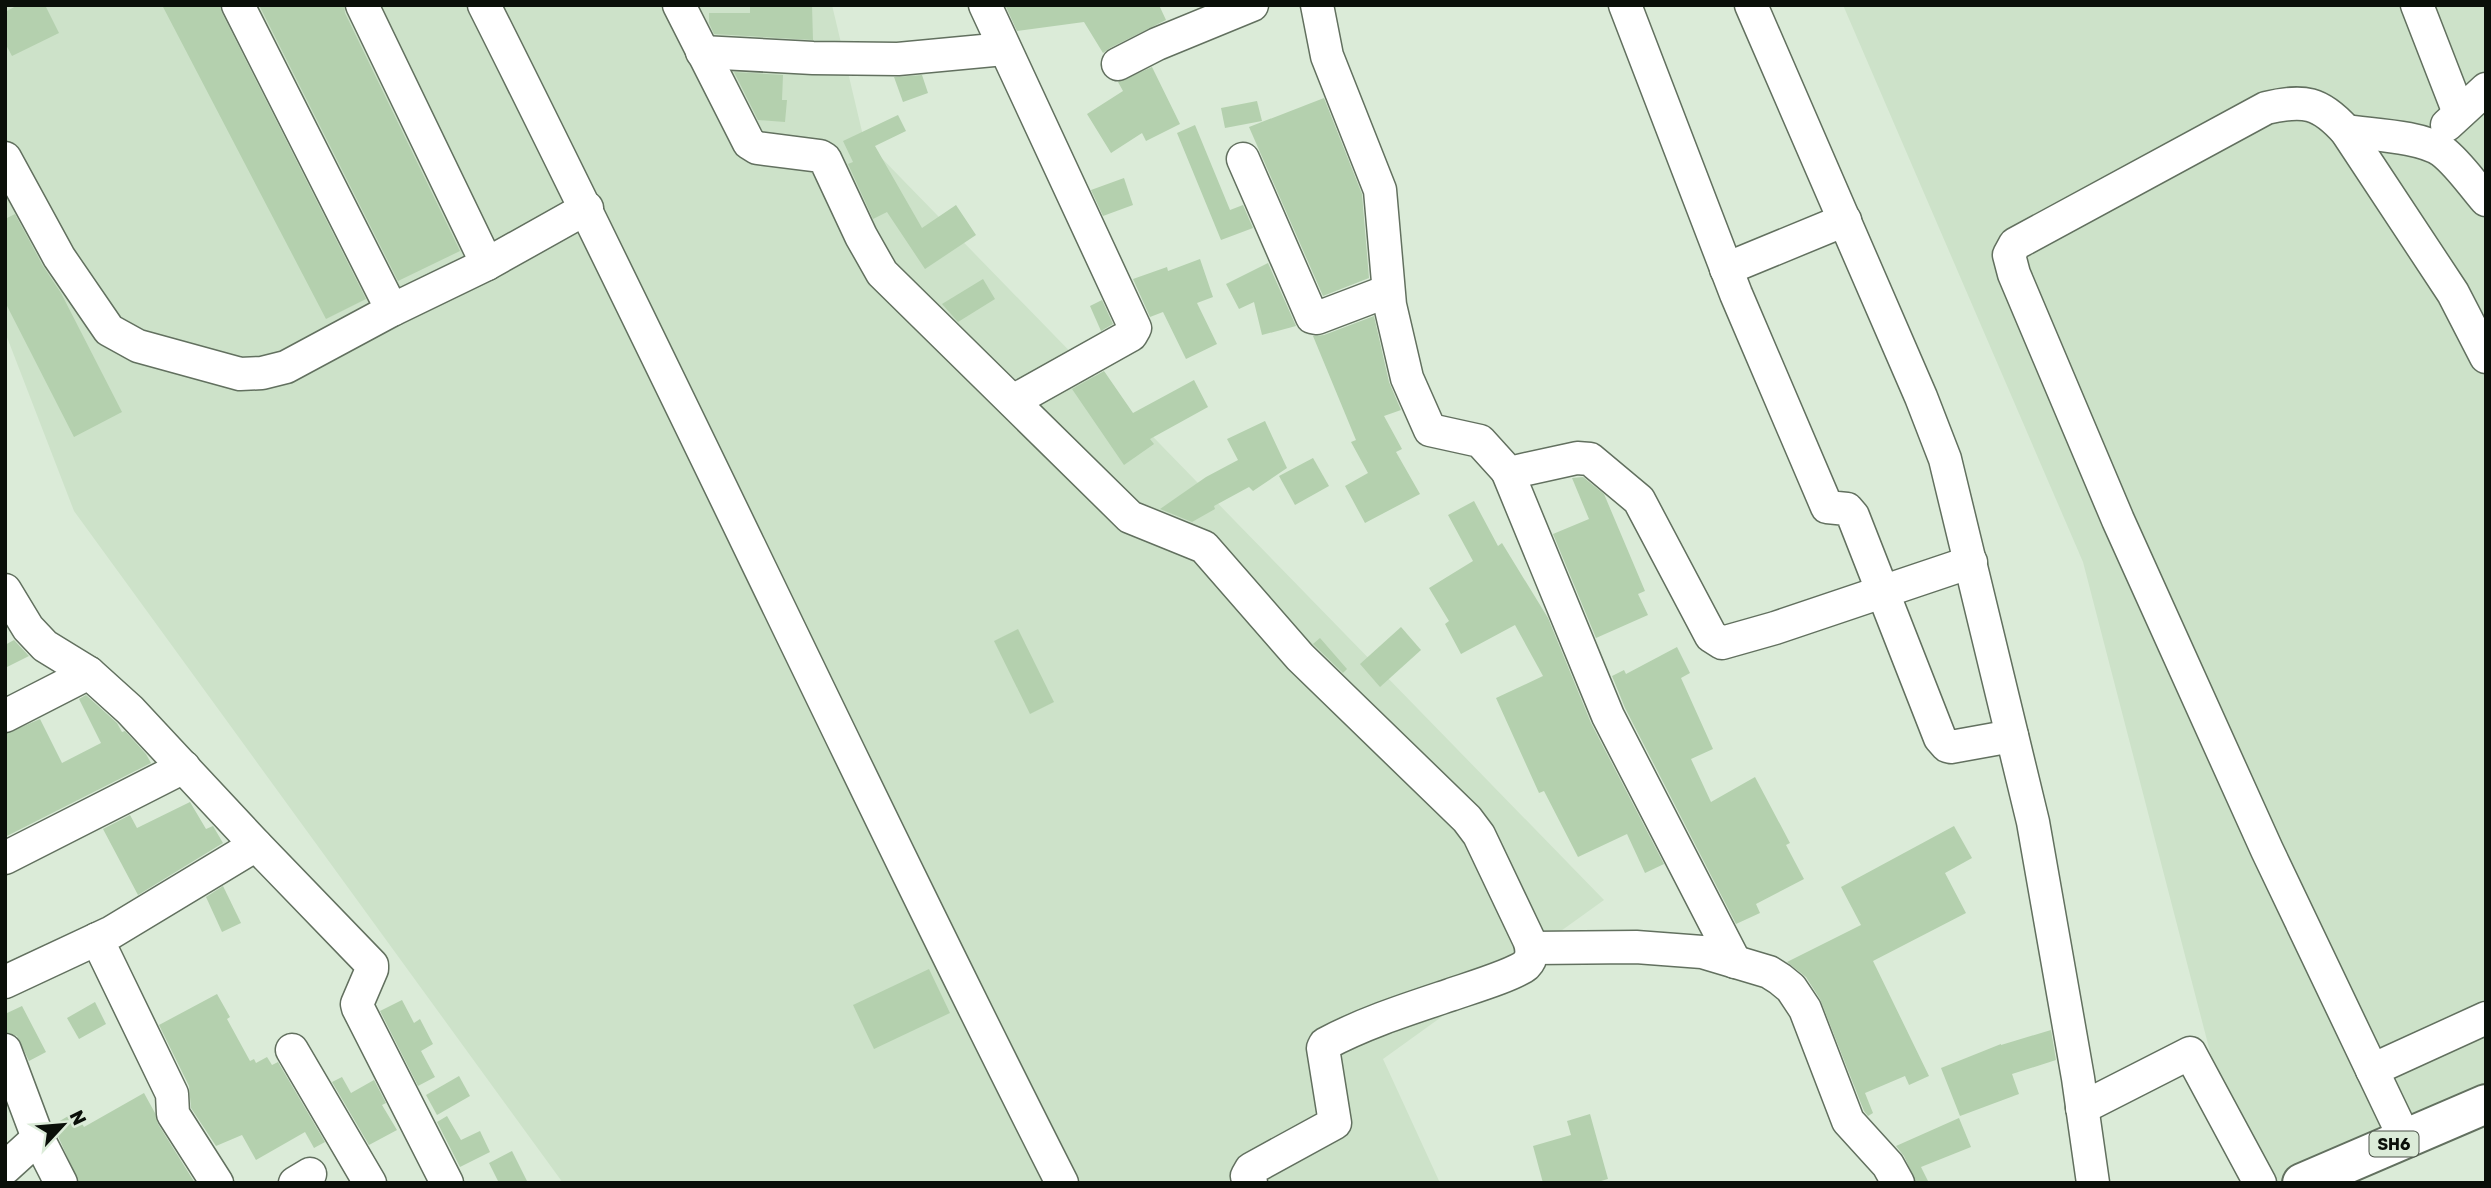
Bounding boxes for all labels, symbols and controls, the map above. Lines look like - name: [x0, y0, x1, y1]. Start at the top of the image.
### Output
- north arrow: [28, 1090, 98, 1160]
- text: N: [64, 1107, 91, 1129]
- road number: SH6: [2370, 1132, 2418, 1156]

